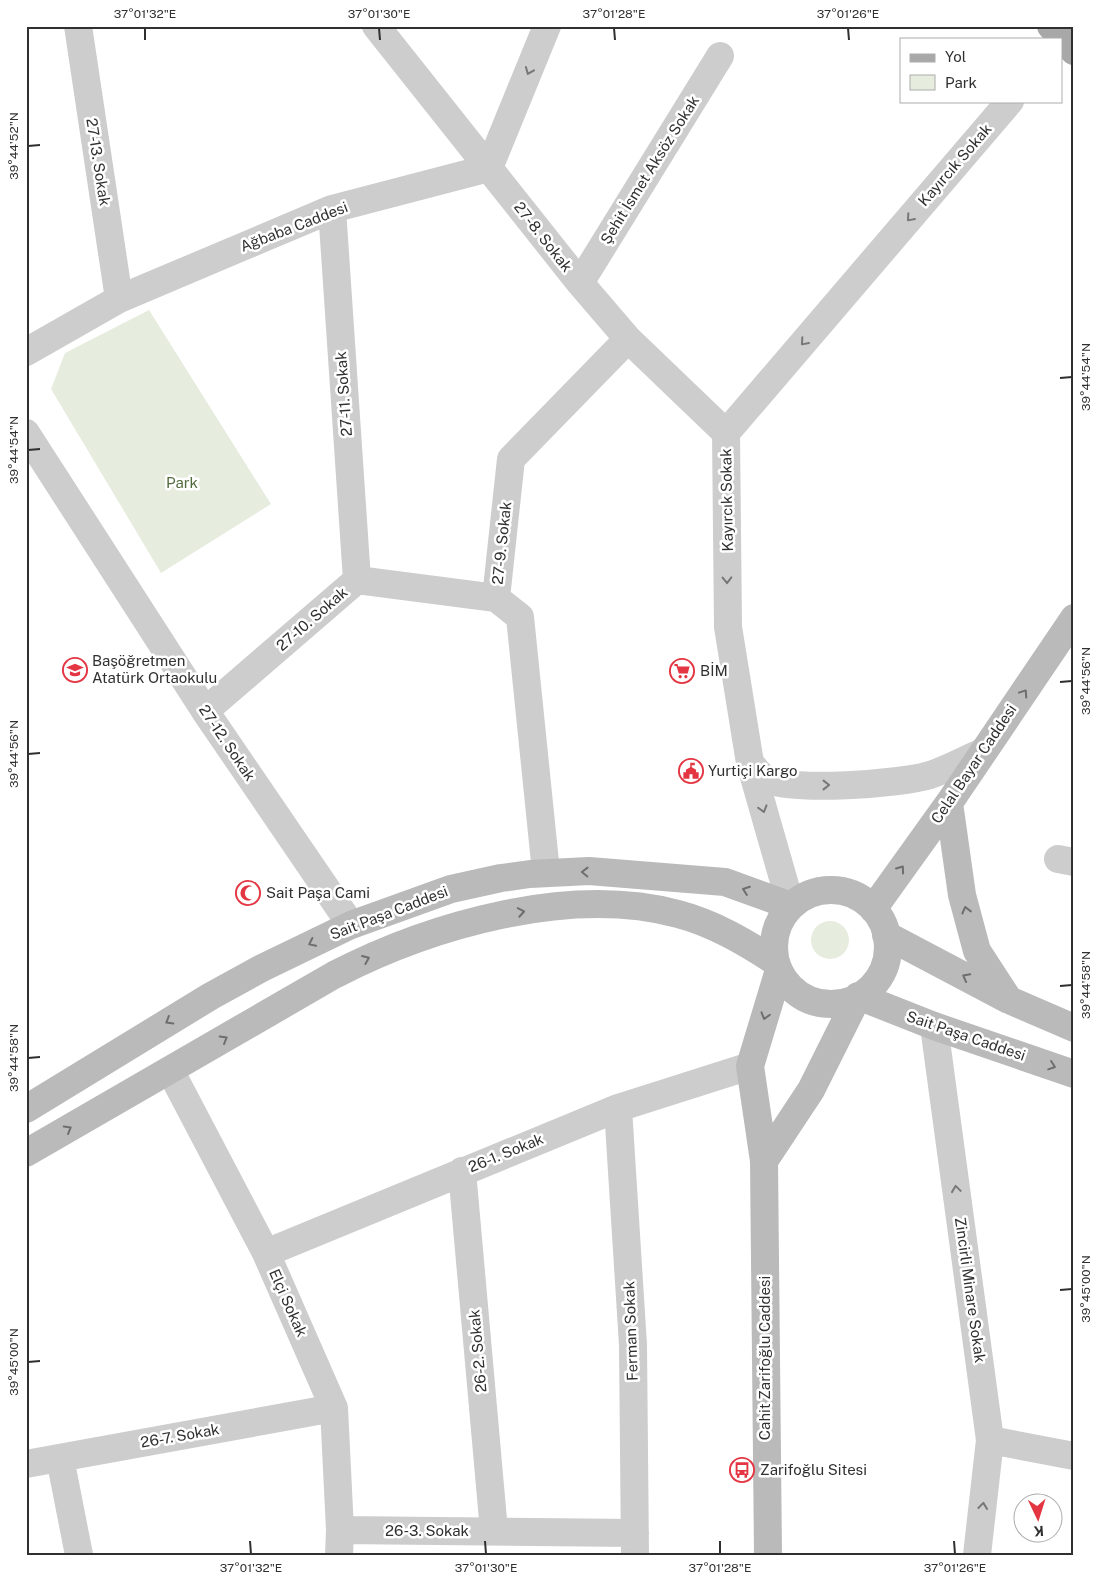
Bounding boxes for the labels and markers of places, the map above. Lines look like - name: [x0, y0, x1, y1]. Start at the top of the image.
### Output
- place label: Başöğretmen Atatürk Ortaokulu: [92, 652, 217, 686]
- school or university icon: Başöğretmen Atatürk Ortaokulu: [62, 657, 88, 683]
- supermarket icon: BİM: [669, 658, 695, 684]
- place label: BİM: [700, 661, 728, 679]
- public building icon: Yurtiçi Kargo: [678, 758, 704, 784]
- place label: Yurtiçi Kargo: [708, 762, 798, 779]
- mosque icon: Sait Paşa Cami: [235, 880, 261, 906]
- place label: Sait Paşa Cami: [266, 884, 370, 901]
- bus stop icon: Zarifoğlu Sitesi: [729, 1457, 755, 1483]
- place label: Zarifoğlu Sitesi: [760, 1461, 867, 1478]

